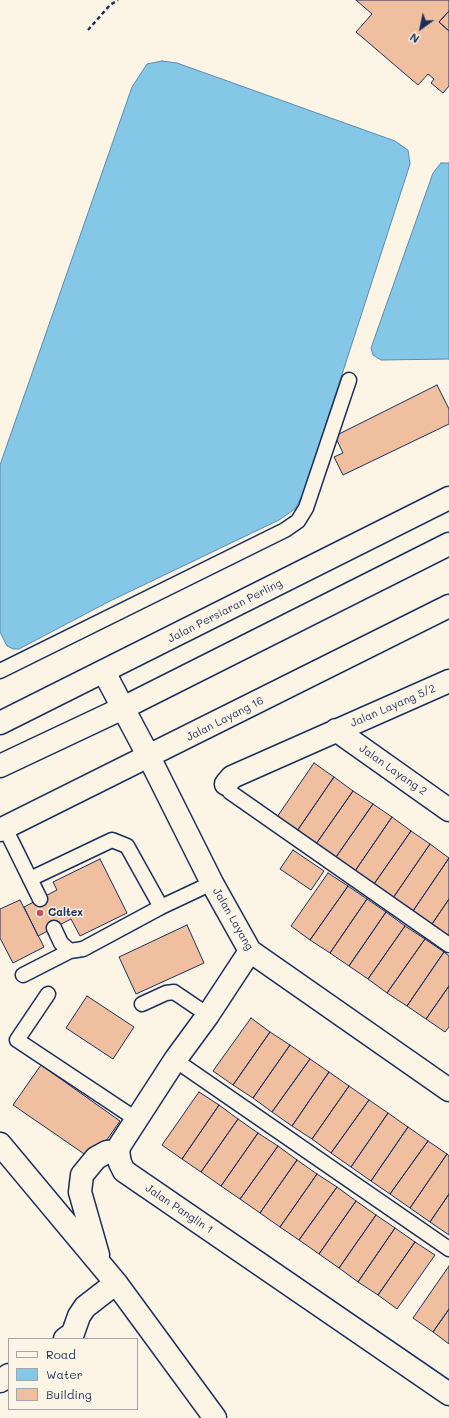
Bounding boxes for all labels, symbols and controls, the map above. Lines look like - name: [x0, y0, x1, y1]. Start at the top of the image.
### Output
- north arrow: [401, 8, 441, 48]
- text: N: [407, 30, 422, 47]
- street label: Jalan Persiaran Perling: [166, 576, 284, 646]
- street label: Jalan Layang 5/2: [348, 682, 438, 730]
- street label: Jalan Layang 16: [184, 694, 266, 744]
- street label: Jalan Layang 2: [357, 742, 429, 798]
- street label: Jalan Layang: [210, 885, 256, 953]
- place label: Caltex: [48, 906, 83, 920]
- marker: Caltex: [35, 908, 45, 918]
- street label: Jalan Panglin 1: [143, 1181, 215, 1237]
- legend: [8, 1338, 138, 1410]
- text: Road: [46, 1346, 76, 1362]
- text: Water: [46, 1366, 83, 1382]
- text: Building: [46, 1386, 92, 1402]

